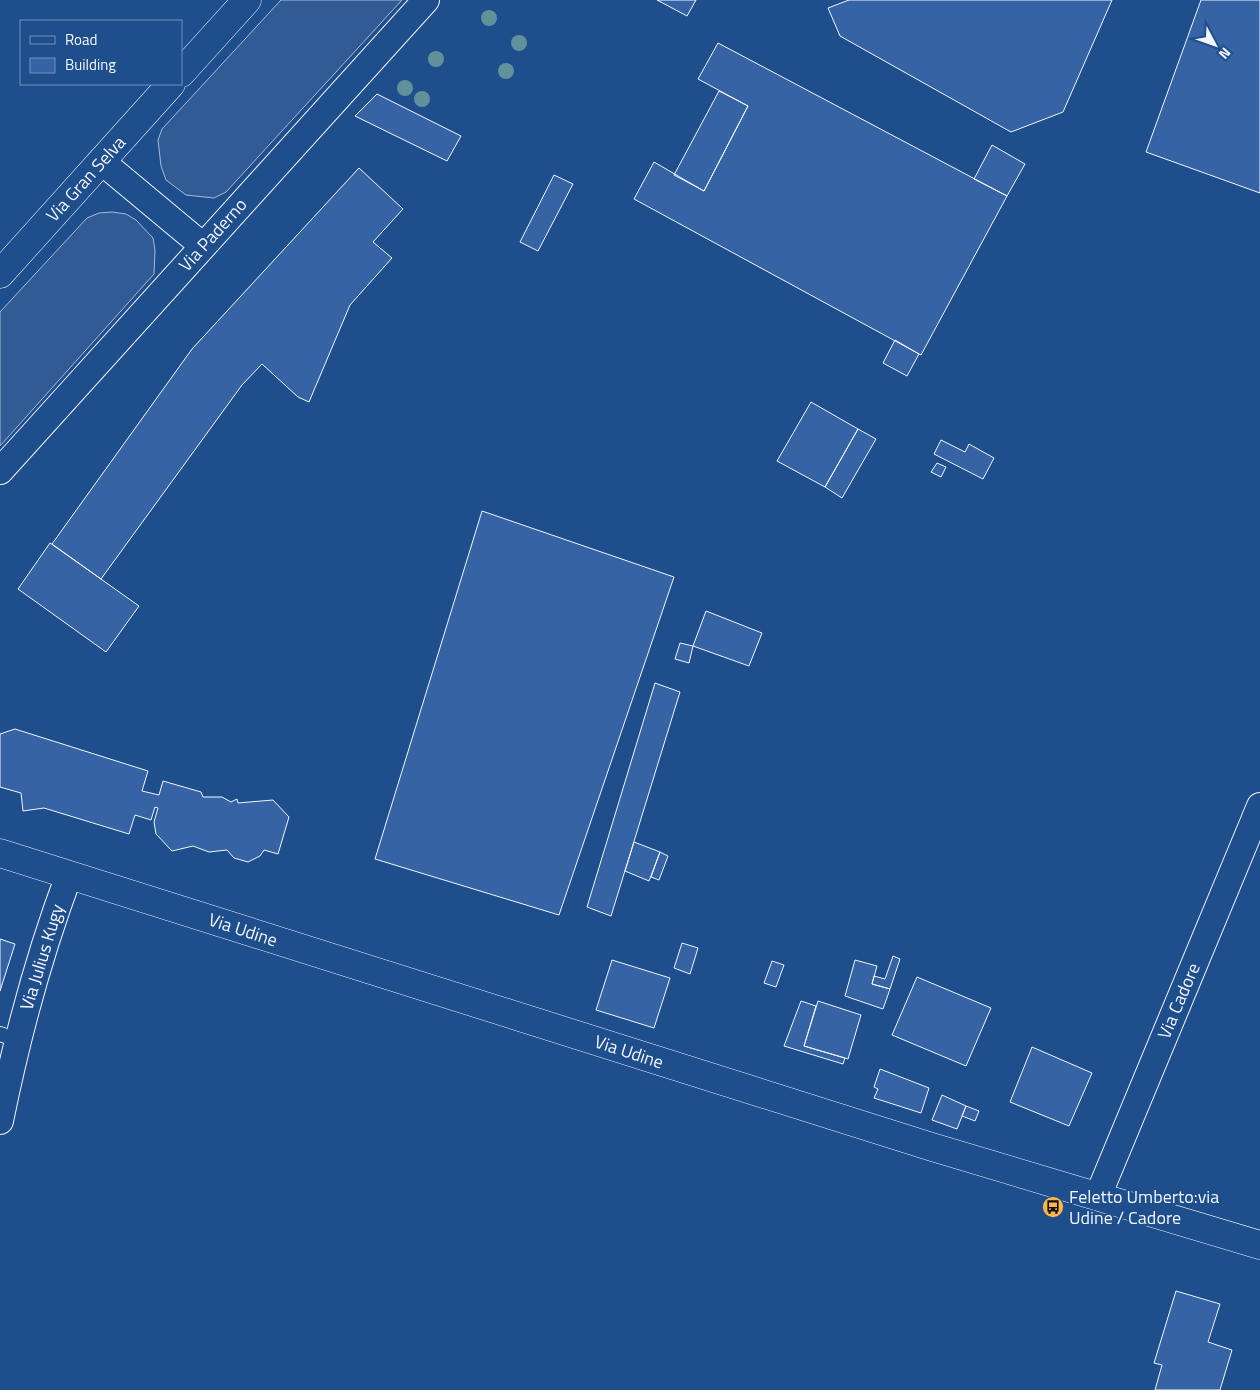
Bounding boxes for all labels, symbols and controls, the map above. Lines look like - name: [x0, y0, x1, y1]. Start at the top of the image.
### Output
- legend: [20, 20, 182, 85]
- north arrow: [1190, 20, 1240, 70]
- text: Road: [65, 28, 97, 51]
- text: N: [1214, 43, 1236, 64]
- text: Building: [65, 53, 116, 76]
- street label: Via Gran Selva: [39, 130, 132, 228]
- street label: Via Paderno: [172, 192, 253, 278]
- street label: Via Julius Kugy: [13, 900, 71, 1013]
- street label: Via Udine: [205, 906, 281, 953]
- street label: Via Cadore: [1150, 959, 1207, 1043]
- street label: Via Udine: [591, 1028, 667, 1075]
- place label: Feletto Umberto:via Udine / Cadore: [1069, 1183, 1219, 1231]
- bus stop icon: Feletto Umberto:via Udine / Cadore: [1041, 1195, 1065, 1219]

